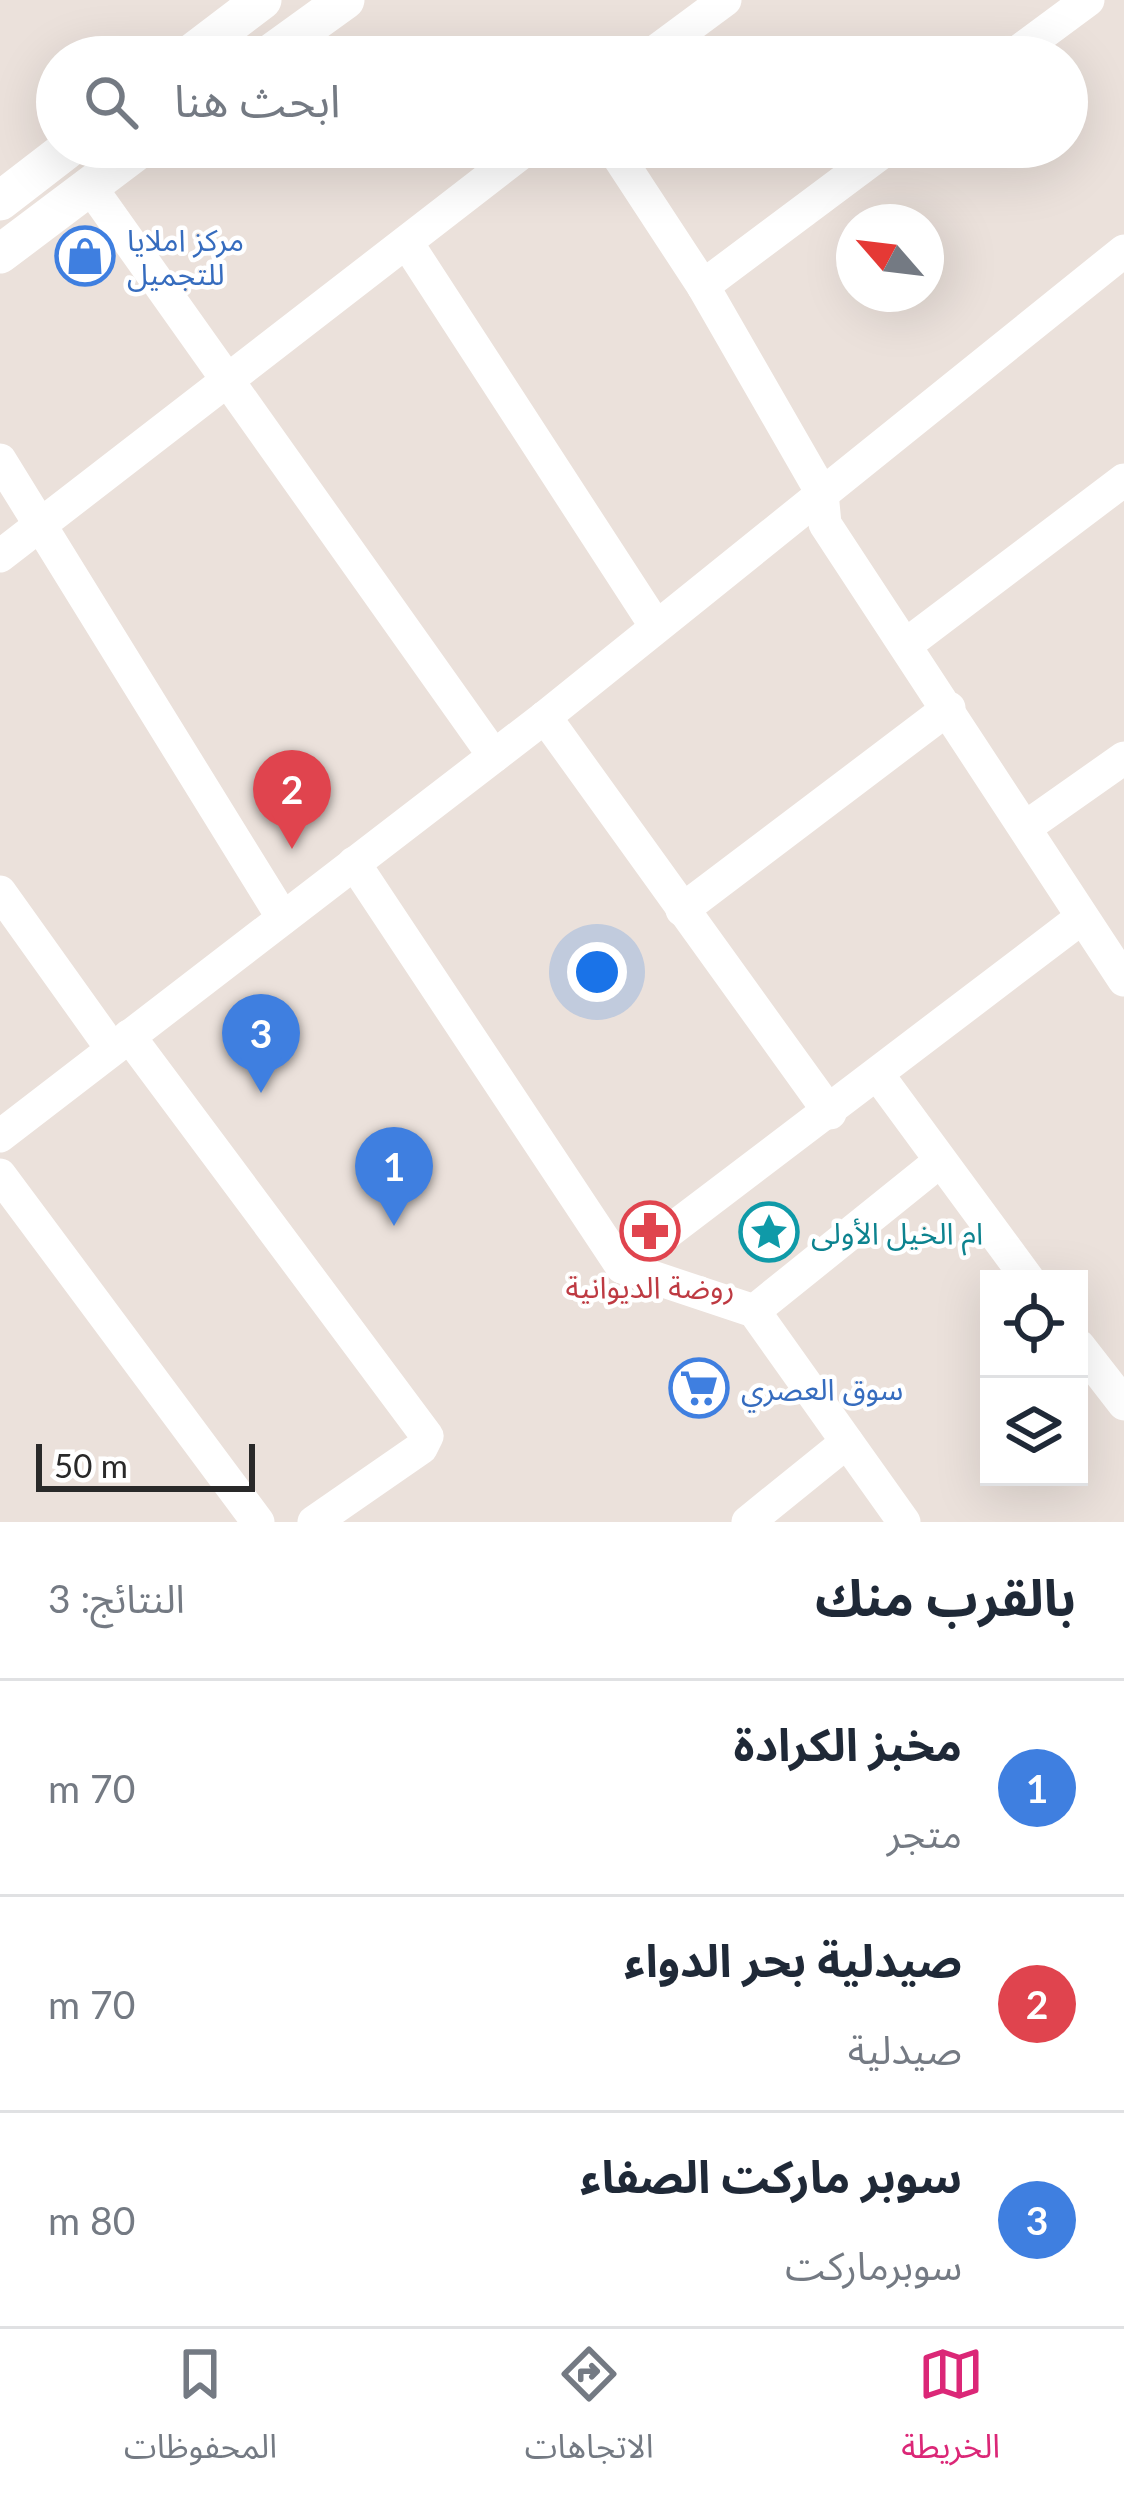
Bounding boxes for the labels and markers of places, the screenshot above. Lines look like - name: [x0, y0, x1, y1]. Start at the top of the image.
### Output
- place label: مركز املايا للتجميل: [127, 221, 244, 292]
- shop icon: مركز املايا للتجميل: [54, 225, 116, 287]
- pin: 2: [253, 750, 331, 849]
- pin: 3: [222, 994, 300, 1093]
- pin: 1: [355, 1127, 433, 1226]
- pharmacy icon: روضة الديوانية: [619, 1200, 681, 1262]
- place icon: ام الخيل الأولى: [738, 1201, 800, 1263]
- place label: ام الخيل الأولى: [811, 1214, 983, 1256]
- place label: روضة الديوانية: [566, 1268, 734, 1305]
- supermarket icon: سوق العصري: [668, 1357, 730, 1419]
- place label: سوق العصري: [741, 1370, 903, 1413]

